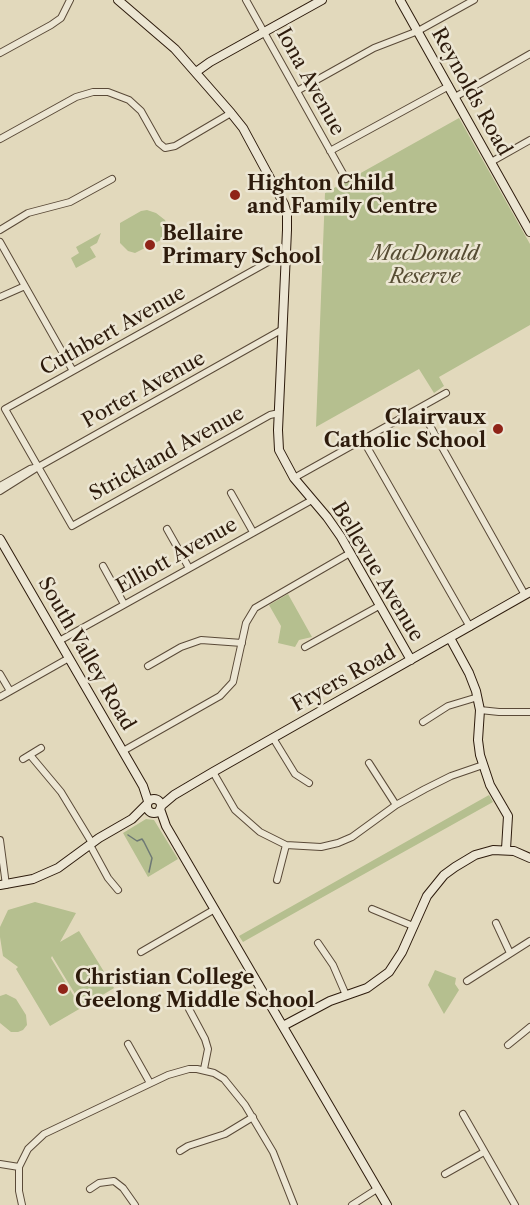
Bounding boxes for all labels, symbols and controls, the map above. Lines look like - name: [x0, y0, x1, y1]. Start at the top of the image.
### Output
- street label: Iona Avenue: [271, 24, 349, 140]
- street label: Reynolds Road: [426, 24, 516, 160]
- place label: Highton Child and Family Centre: [247, 172, 437, 219]
- marker: Highton Child and Family Centre: [228, 188, 242, 202]
- place label: Bellaire Primary School: [162, 222, 321, 269]
- marker: Bellaire Primary School: [143, 238, 157, 252]
- park label: MacDonald Reserve: [371, 242, 479, 289]
- street label: Cuthbert Avenue: [36, 281, 190, 381]
- street label: Porter Avenue: [78, 346, 210, 434]
- street label: Strickland Avenue: [85, 402, 249, 506]
- place label: Clairvaux Catholic School: [324, 406, 486, 453]
- marker: Clairvaux Catholic School: [491, 422, 505, 436]
- street label: Bellevue Avenue: [326, 498, 428, 646]
- street label: Elliott Avenue: [112, 513, 242, 599]
- street label: South Valley Road: [32, 573, 140, 735]
- street label: Fryers Road: [288, 641, 400, 717]
- place label: Christian College Geelong Middle School: [75, 966, 315, 1013]
- marker: Christian College Geelong Middle School: [56, 982, 70, 996]

